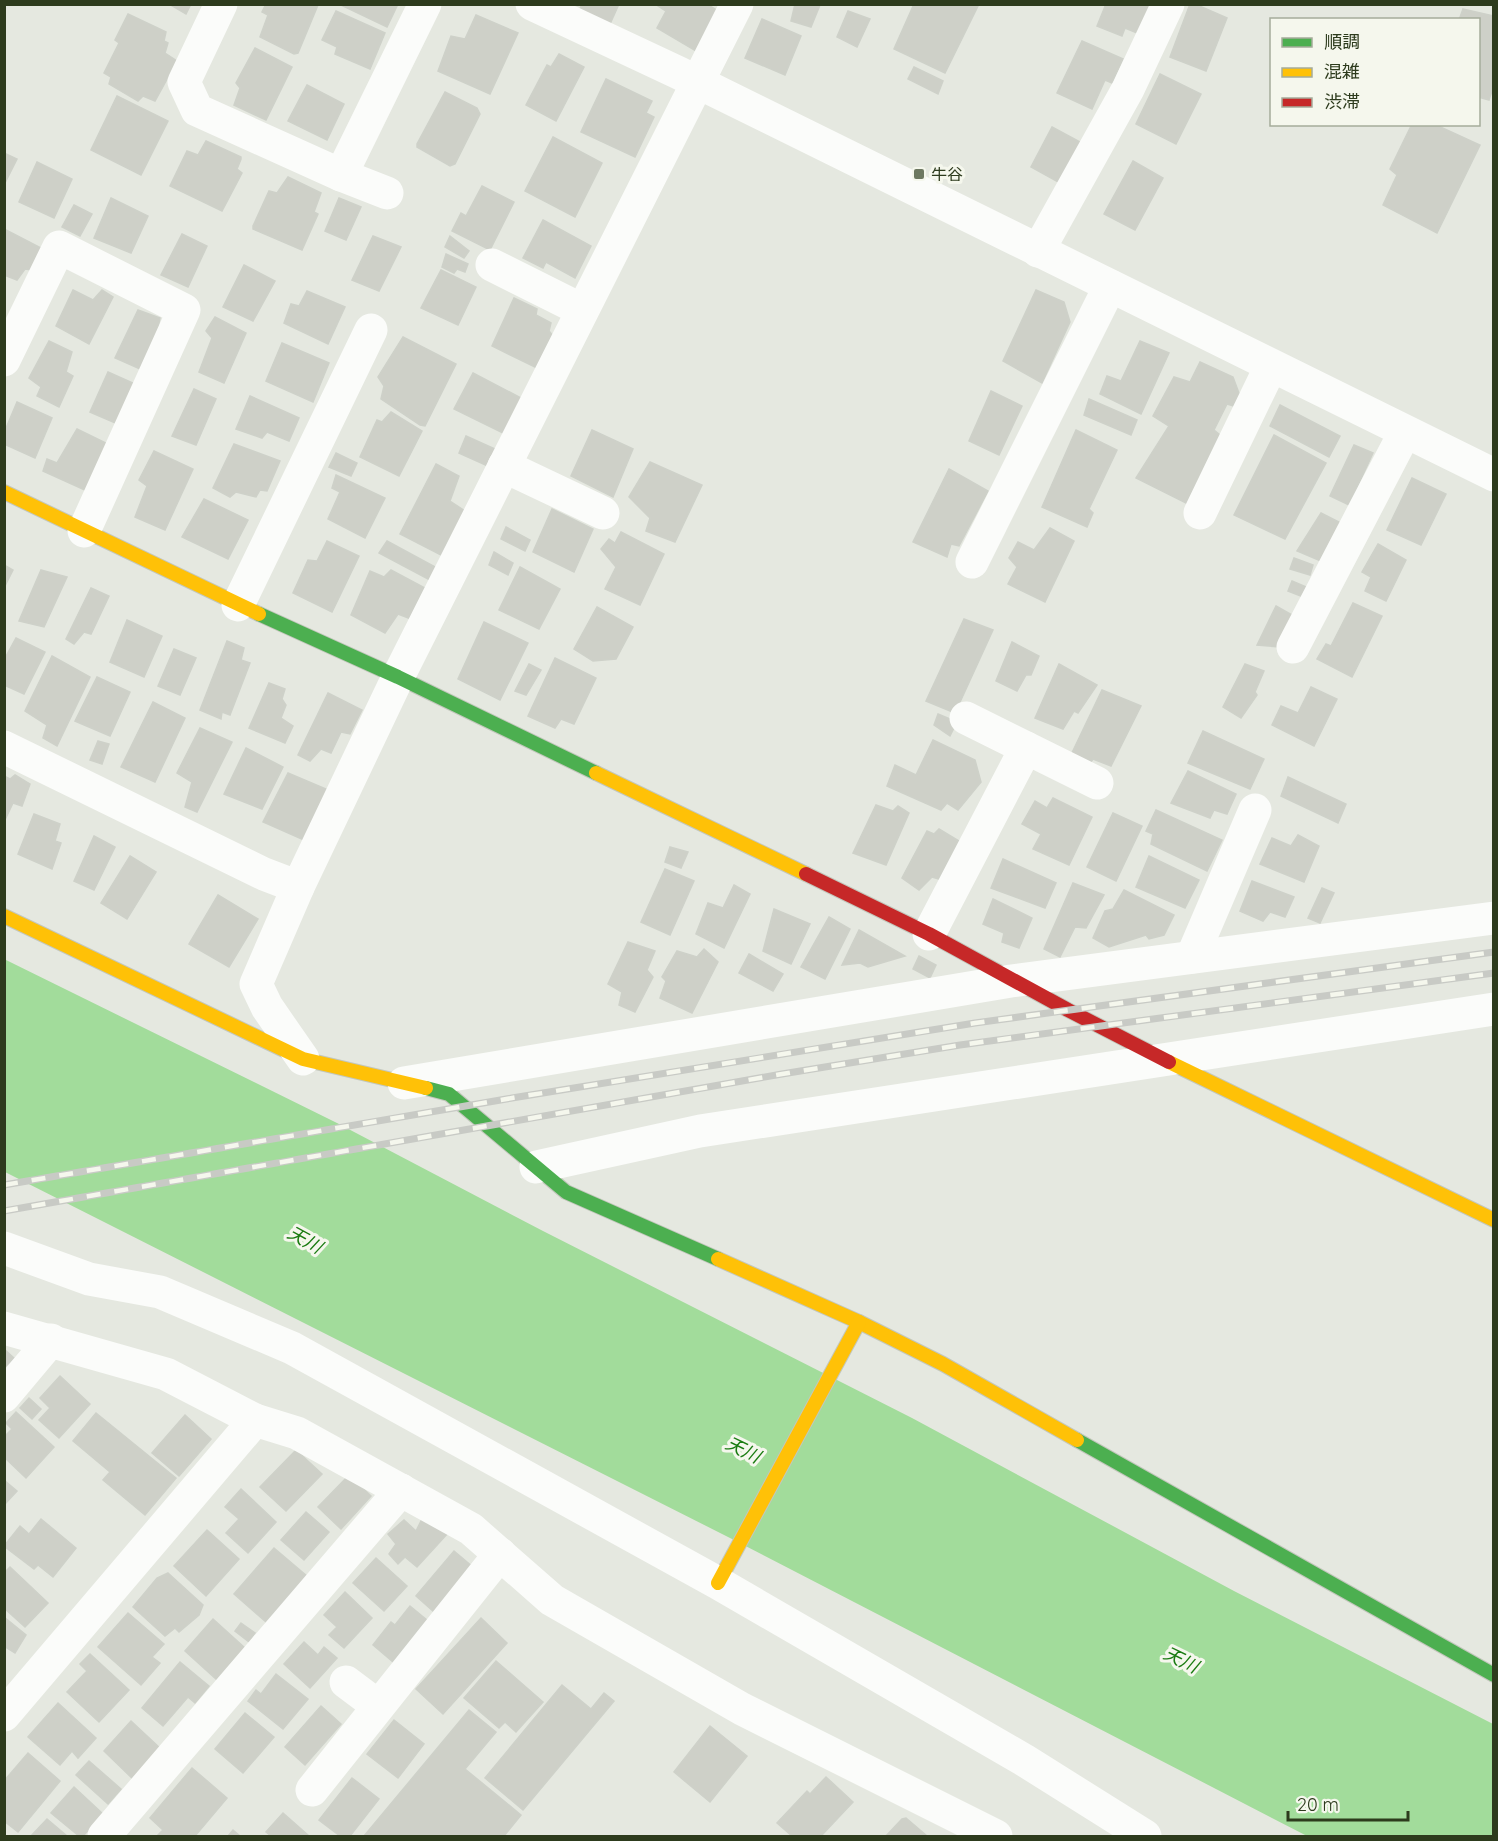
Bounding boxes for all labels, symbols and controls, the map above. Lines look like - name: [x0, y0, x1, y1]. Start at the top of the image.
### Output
- legend: [1270, 18, 1480, 126]
- text: 順調: [1324, 30, 1360, 53]
- text: 混雑: [1324, 60, 1360, 83]
- text: 渋滞: [1324, 90, 1360, 113]
- place label: 牛谷: [931, 164, 963, 184]
- marker: 牛谷: [912, 167, 926, 181]
- water label: 天川: [284, 1221, 328, 1259]
- water label: 天川: [722, 1431, 766, 1469]
- water label: 天川: [1160, 1641, 1204, 1679]
- scale bar: [1288, 1784, 1408, 1822]
- text: 20 m: [1297, 1793, 1339, 1816]

